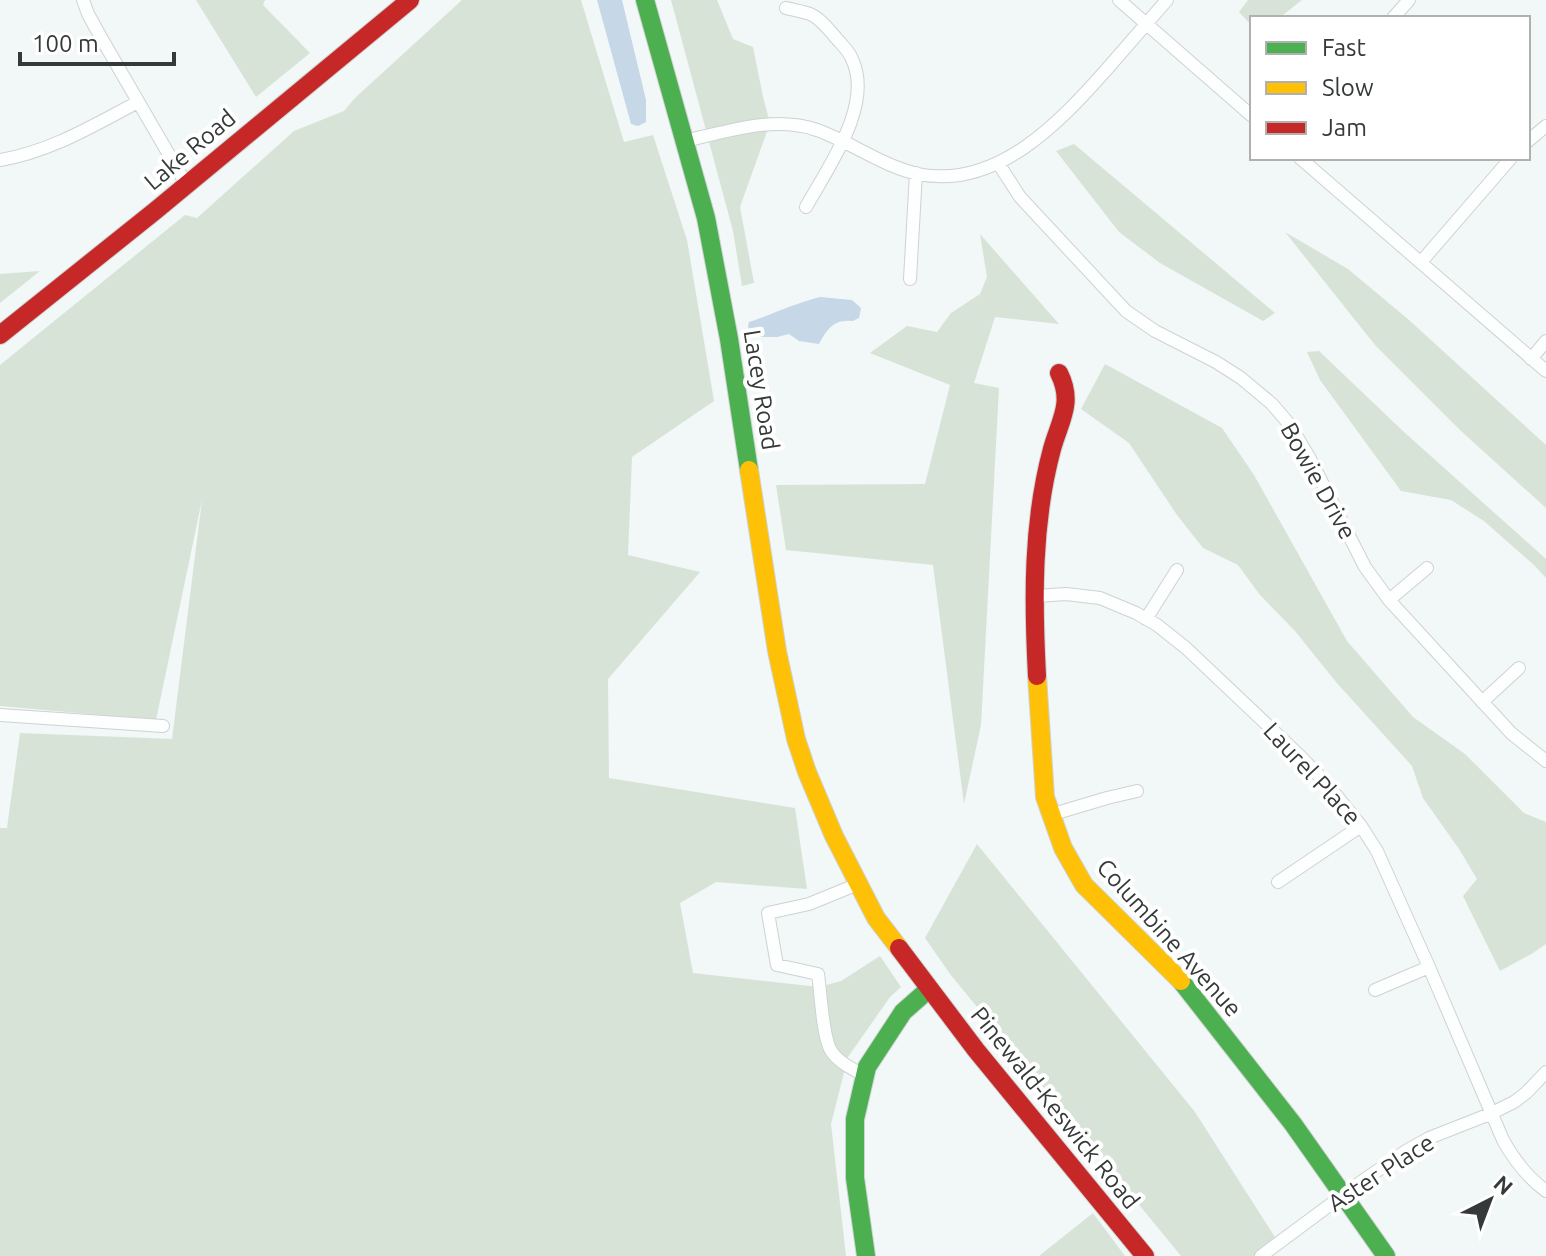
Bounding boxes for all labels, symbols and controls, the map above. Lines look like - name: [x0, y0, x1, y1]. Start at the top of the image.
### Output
- scale bar: [20, 16, 174, 66]
- legend: [1250, 16, 1530, 160]
- text: 100 m: [32, 30, 99, 57]
- text: Fast: [1322, 34, 1366, 61]
- text: Slow: [1322, 74, 1374, 101]
- street label: Lake Road: [139, 104, 241, 195]
- text: Jam: [1322, 114, 1367, 141]
- street label: Lacey Road: [739, 328, 784, 452]
- street label: Bowie Drive: [1275, 418, 1362, 544]
- street label: Laurel Place: [1258, 717, 1366, 830]
- street label: Columbine Avenue: [1092, 853, 1247, 1022]
- street label: Pinewald-Keswick Road: [966, 1001, 1145, 1214]
- street label: Aster Place: [1323, 1128, 1439, 1217]
- north arrow: [1450, 1160, 1530, 1240]
- text: N: [1489, 1170, 1518, 1200]

